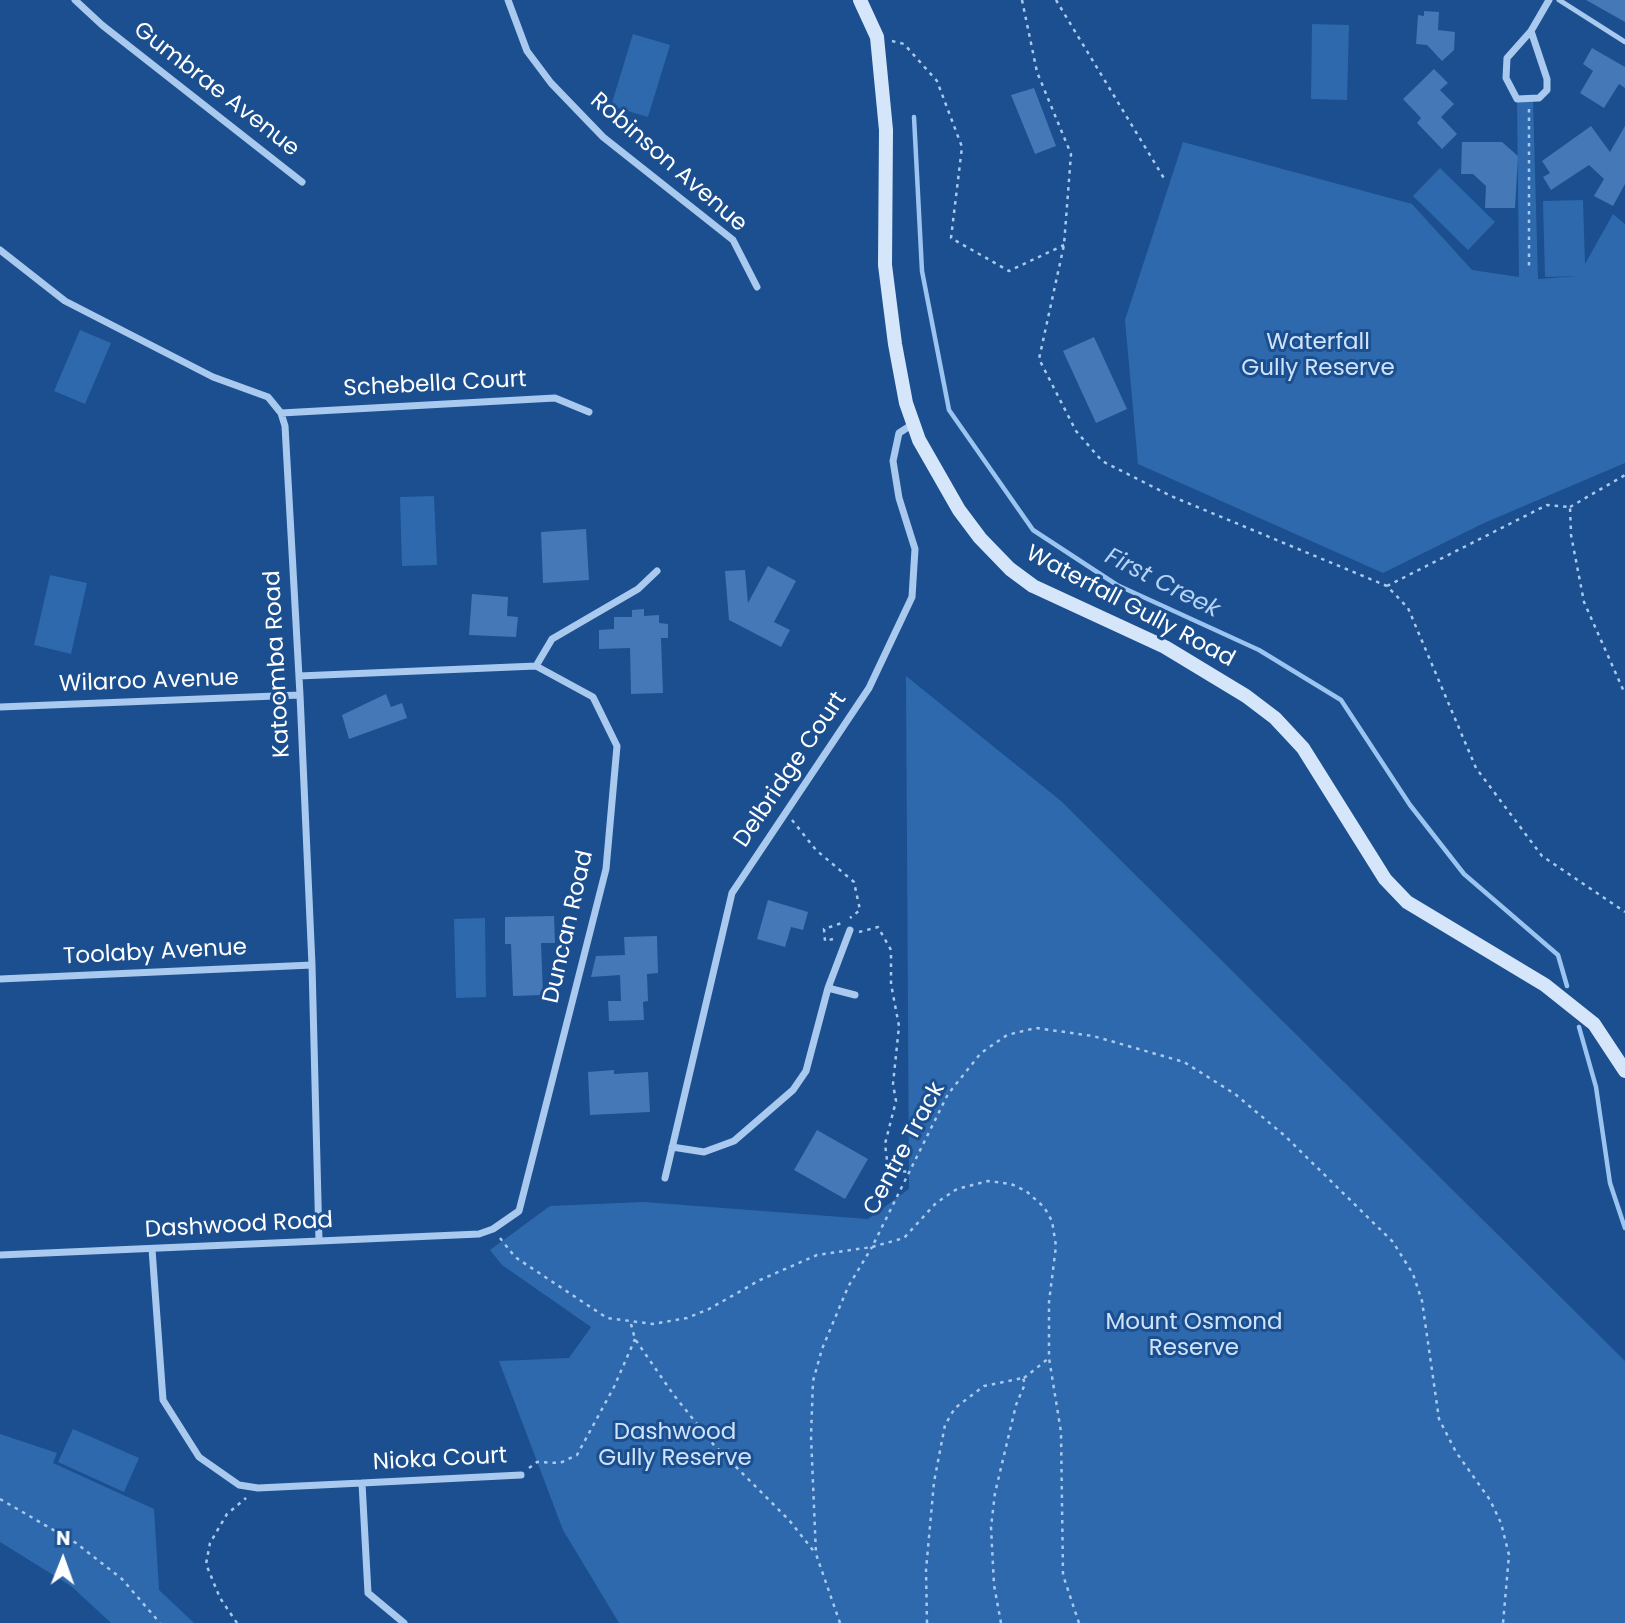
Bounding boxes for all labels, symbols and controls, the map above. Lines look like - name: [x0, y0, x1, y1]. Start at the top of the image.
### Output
- street label: Gumbrae Avenue: [128, 17, 304, 163]
- street label: Robinson Avenue: [584, 87, 752, 239]
- park label: Waterfall Gully Reserve: [1241, 329, 1395, 383]
- street label: Schebella Court: [343, 366, 527, 404]
- street label: Waterfall Gully Road: [1021, 540, 1239, 674]
- water label: First Creek: [1100, 543, 1224, 625]
- street label: Katoomba Road: [259, 569, 297, 759]
- street label: Wilaroo Avenue: [59, 665, 239, 699]
- street label: Delbridge Court: [729, 687, 853, 853]
- street label: Duncan Road: [538, 848, 600, 1006]
- street label: Toolaby Avenue: [62, 934, 248, 972]
- street label: Centre Track: [858, 1078, 952, 1220]
- street label: Dashwood Road: [144, 1207, 334, 1245]
- park label: Mount Osmond Reserve: [1105, 1309, 1283, 1363]
- park label: Dashwood Gully Reserve: [598, 1419, 752, 1473]
- street label: Nioka Court: [372, 1443, 508, 1477]
- north arrow: [28, 1525, 98, 1595]
- text: N: [56, 1525, 71, 1552]

